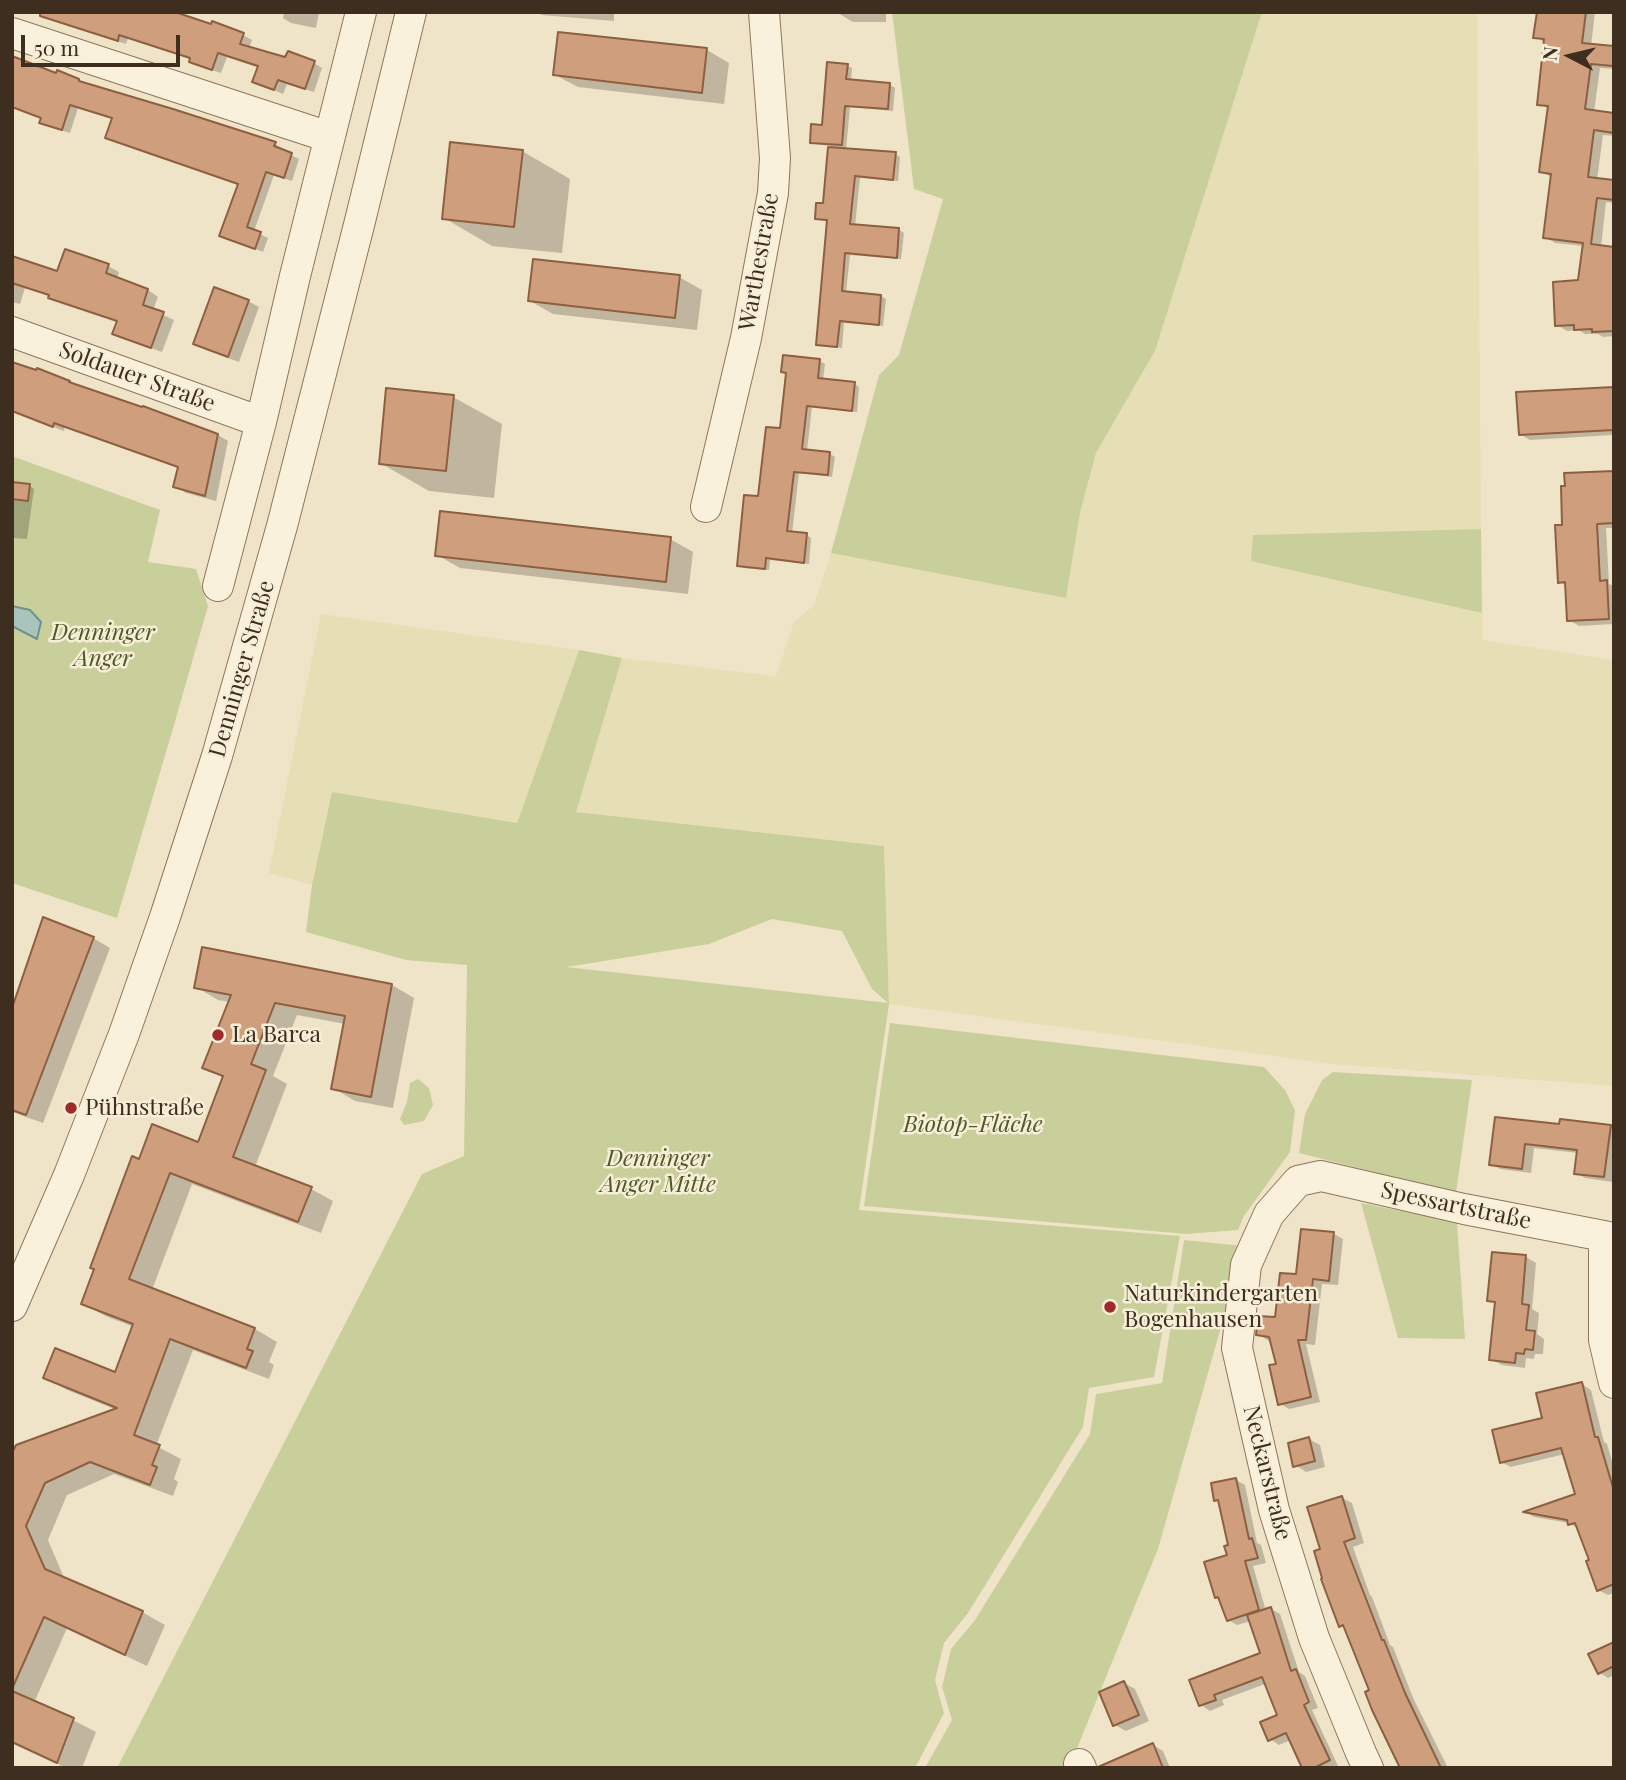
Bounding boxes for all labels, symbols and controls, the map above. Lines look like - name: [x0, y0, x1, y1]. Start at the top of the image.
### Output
- scale bar: [24, 21, 184, 65]
- north arrow: [1535, 21, 1605, 91]
- text: 50 m: [34, 33, 79, 61]
- text: N: [1535, 45, 1563, 62]
- street label: Warthestraße: [733, 191, 785, 333]
- street label: Soldauer Straße: [55, 336, 219, 418]
- street label: Denninger Straße: [204, 577, 280, 761]
- park label: Denninger Anger: [51, 619, 155, 673]
- place label: La Barca: [232, 1021, 321, 1049]
- marker: La Barca: [210, 1027, 226, 1043]
- place label: Pühnstraße: [85, 1094, 204, 1122]
- marker: Pühnstraße: [63, 1100, 79, 1116]
- park label: Biotop-Fläche: [903, 1111, 1043, 1139]
- park label: Denninger Anger Mitte: [600, 1145, 716, 1199]
- street label: Spessartstraße: [1378, 1177, 1534, 1235]
- place label: Naturkindergarten Bogenhausen: [1124, 1280, 1318, 1334]
- marker: Naturkindergarten Bogenhausen: [1102, 1299, 1118, 1315]
- street label: Neckarstraße: [1237, 1403, 1297, 1543]

